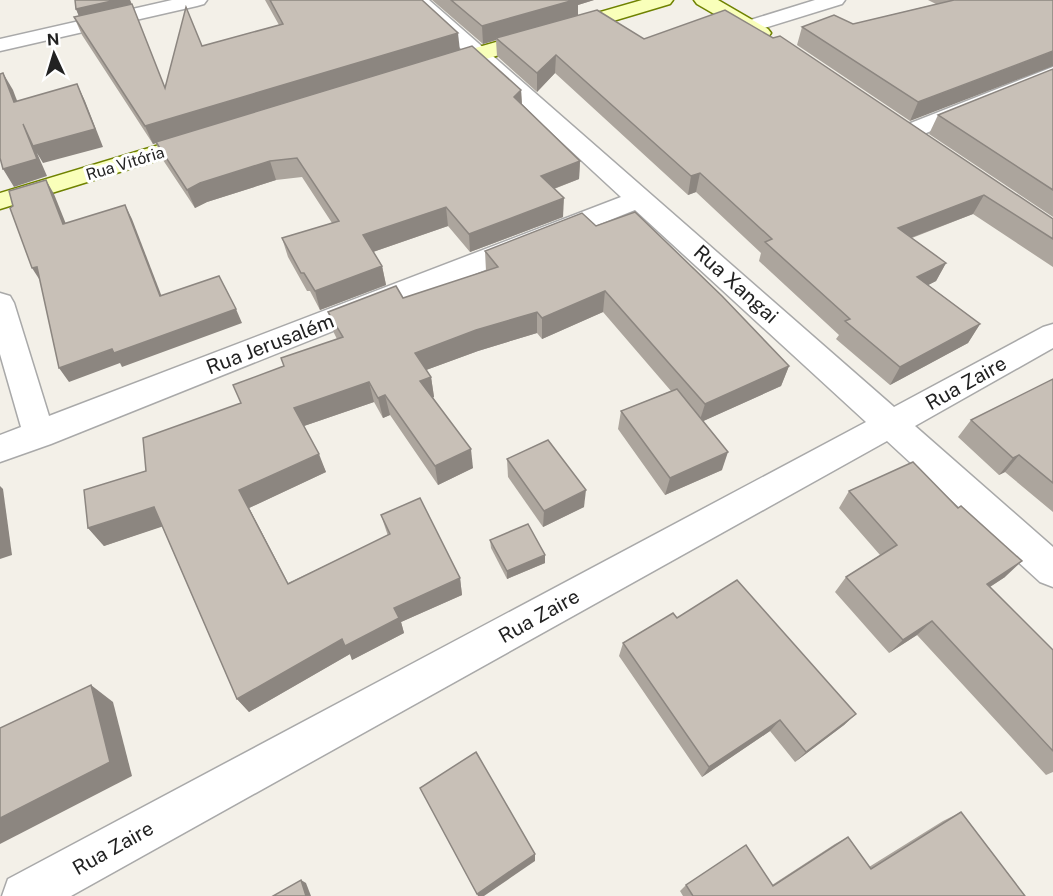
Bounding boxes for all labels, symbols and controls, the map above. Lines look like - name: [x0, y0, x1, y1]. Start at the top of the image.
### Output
- north arrow: [24, 24, 84, 84]
- text: N: [46, 30, 60, 49]
- street label: Rua Vitória: [84, 143, 167, 184]
- street label: Rua Xangai: [689, 240, 783, 328]
- street label: Rua Jerusalém: [203, 309, 337, 379]
- street label: Rua Zaire: [921, 351, 1011, 415]
- street label: Rua Zaire: [494, 584, 584, 648]
- street label: Rua Zaire: [68, 816, 158, 880]

